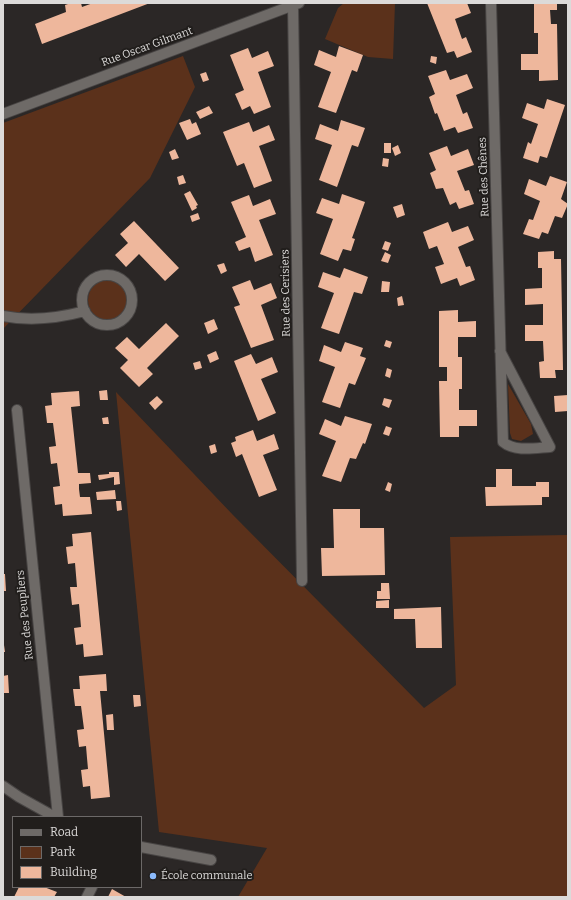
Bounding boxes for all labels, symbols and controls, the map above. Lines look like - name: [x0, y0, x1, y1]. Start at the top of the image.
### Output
- street label: Rue Oscar Gilmant: [100, 24, 194, 70]
- street label: Rue des Chênes: [476, 137, 492, 217]
- street label: Rue des Cerisiers: [279, 249, 293, 337]
- street label: Rue des Peupliers: [14, 569, 36, 661]
- legend: [12, 816, 142, 888]
- text: Road: [50, 825, 78, 839]
- text: Park: [50, 845, 75, 859]
- text: Building: [50, 865, 97, 879]
- place label: École communale: [161, 869, 253, 883]
- marker: École communale: [148, 871, 158, 881]

